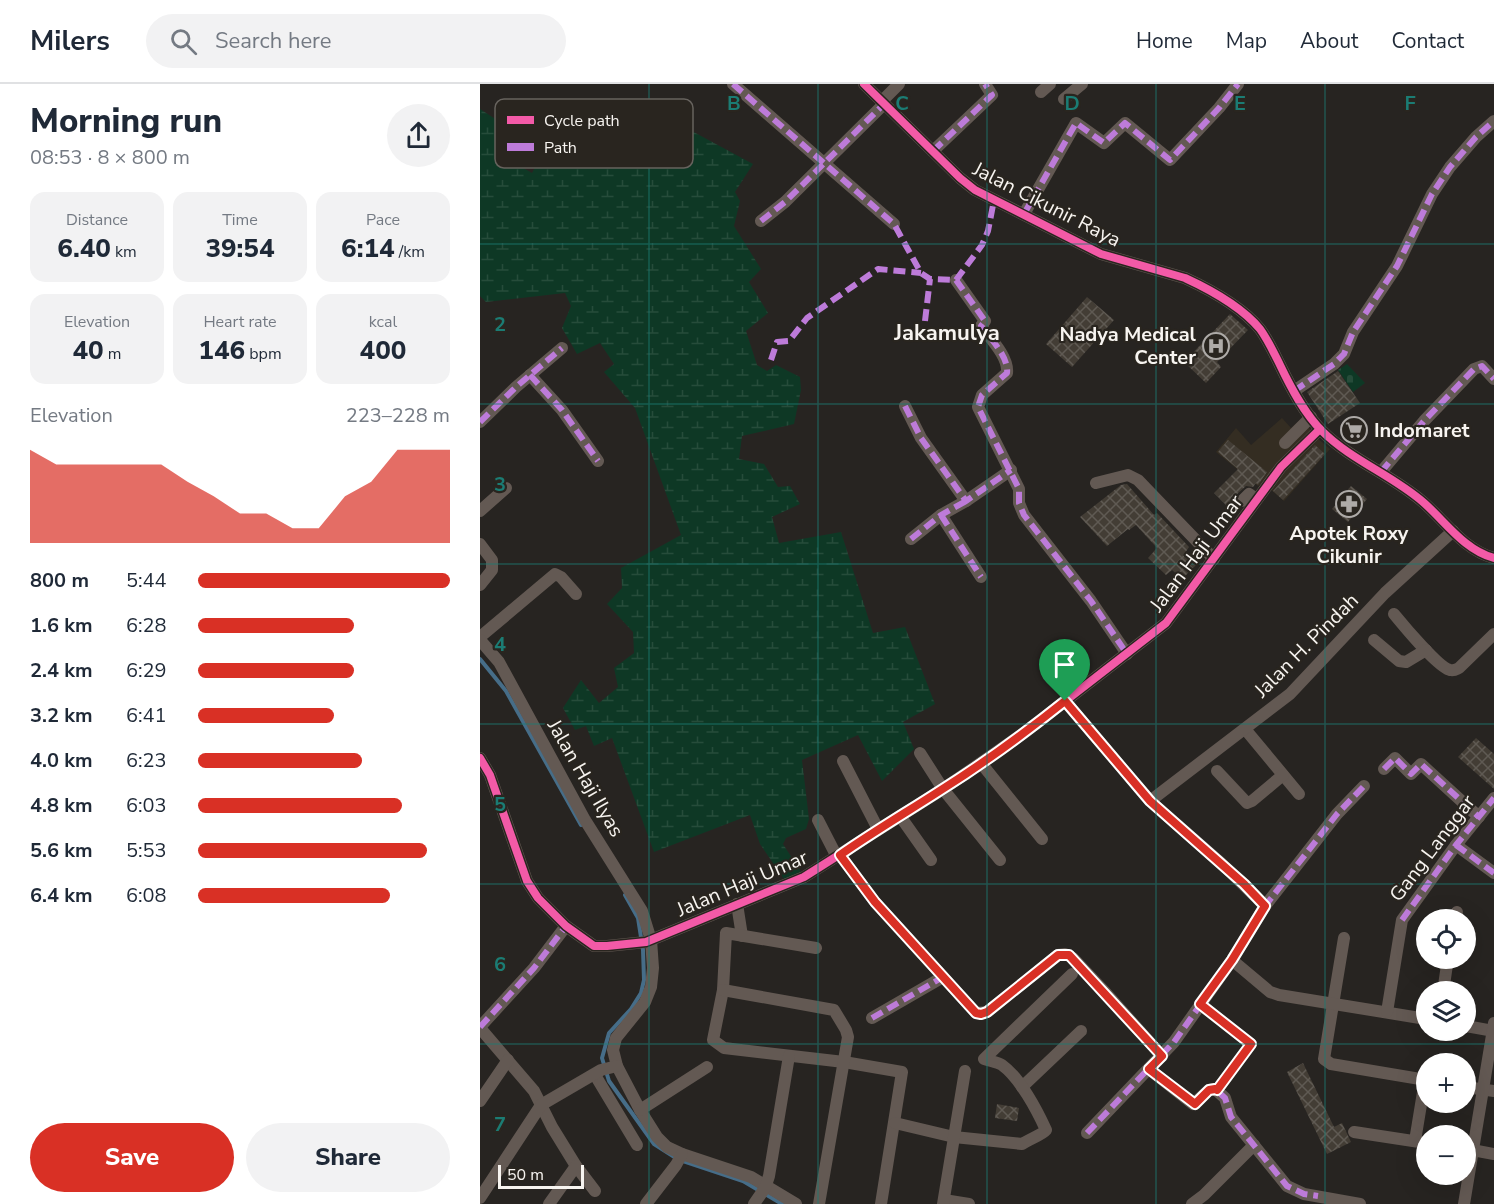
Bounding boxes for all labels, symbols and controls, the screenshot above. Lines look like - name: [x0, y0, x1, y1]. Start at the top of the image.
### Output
- search box: [146, 14, 566, 68]
- text: Milers: [30, 22, 110, 60]
- icon: search: [167, 25, 200, 58]
- text: Search here: [215, 26, 332, 56]
- text: Home: [1136, 27, 1193, 55]
- text: Map: [1226, 27, 1267, 55]
- text: About: [1300, 27, 1358, 55]
- text: Contact: [1391, 27, 1464, 55]
- text: B: [727, 90, 741, 117]
- text: C: [895, 90, 909, 117]
- text: D: [1064, 90, 1080, 117]
- text: E: [1234, 90, 1246, 117]
- text: F: [1404, 90, 1416, 117]
- text: Morning run: [30, 99, 222, 144]
- legend: [495, 99, 693, 168]
- button: share: [387, 104, 450, 167]
- text: Cycle path: [544, 110, 620, 132]
- text: Path: [544, 137, 577, 159]
- text: 08:53 · 8 × 800 m: [30, 144, 190, 171]
- street label: Jalan Cikunir Raya: [967, 155, 1125, 253]
- text: Distance: [66, 209, 128, 231]
- text: Time: [222, 209, 258, 231]
- text: Pace: [366, 209, 400, 231]
- text: 6.40: [57, 231, 111, 266]
- text: 39:54: [205, 231, 275, 266]
- text: 6:14: [341, 231, 395, 266]
- text: km: [111, 241, 137, 263]
- text: /km: [395, 241, 425, 263]
- text: Elevation: [64, 311, 130, 333]
- text: Heart rate: [203, 311, 277, 333]
- text: kcal: [369, 311, 397, 333]
- text: 2: [494, 311, 506, 338]
- district label: Jakamulya: [893, 318, 1000, 348]
- place label: Nadya Medical Center: [1059, 321, 1197, 371]
- hospital icon: Nadya Medical Center: [1201, 331, 1231, 361]
- text: 40: [72, 333, 104, 368]
- text: 146: [198, 333, 245, 368]
- text: 400: [360, 333, 406, 368]
- text: m: [104, 343, 122, 365]
- text: bpm: [245, 343, 282, 365]
- text: Elevation: [30, 402, 113, 429]
- text: 223–228 m: [346, 402, 450, 429]
- supermarket icon: Indomaret: [1339, 415, 1369, 445]
- place label: Indomaret: [1374, 417, 1470, 444]
- text: 3: [494, 471, 506, 498]
- street label: Jalan Haji Umar: [1143, 489, 1249, 618]
- pharmacy icon: Apotek Roxy Cikunir: [1334, 489, 1364, 519]
- place label: Apotek Roxy Cikunir: [1290, 520, 1409, 570]
- text: 800 m: [30, 567, 89, 594]
- text: 5:44: [126, 567, 167, 594]
- street label: Jalan H. Pindah: [1248, 587, 1364, 704]
- text: 1.6 km: [30, 612, 93, 639]
- text: 6:28: [126, 612, 167, 639]
- text: 4: [494, 631, 506, 658]
- pin: [1039, 639, 1090, 701]
- icon: arrive: [1048, 648, 1081, 681]
- text: 2.4 km: [30, 657, 93, 684]
- text: 6:29: [126, 657, 167, 684]
- text: 3.2 km: [30, 702, 93, 729]
- text: 6:41: [126, 702, 167, 729]
- street label: Jalan Haji Ilyas: [540, 714, 630, 842]
- text: 4.0 km: [30, 747, 93, 774]
- text: 6:23: [126, 747, 167, 774]
- street label: Gang Langgar: [1383, 789, 1482, 907]
- text: 5: [494, 791, 506, 818]
- text: 4.8 km: [30, 792, 93, 819]
- text: 6:03: [126, 792, 167, 819]
- text: 5.6 km: [30, 837, 93, 864]
- text: 5:53: [126, 837, 167, 864]
- street label: Jalan Haji Umar: [672, 844, 812, 924]
- text: 6.4 km: [30, 882, 93, 909]
- text: 6:08: [126, 882, 167, 909]
- map controls: [1416, 909, 1476, 1185]
- button: locate: [1416, 909, 1476, 969]
- text: 6: [494, 951, 506, 978]
- button: layers: [1416, 981, 1476, 1041]
- button: +: [1416, 1053, 1476, 1113]
- text: 7: [494, 1111, 506, 1138]
- button: Save: [30, 1123, 234, 1192]
- button: Share: [246, 1123, 450, 1192]
- button: −: [1416, 1125, 1476, 1185]
- scale bar: [498, 1162, 584, 1190]
- text: 50 m: [507, 1164, 544, 1186]

